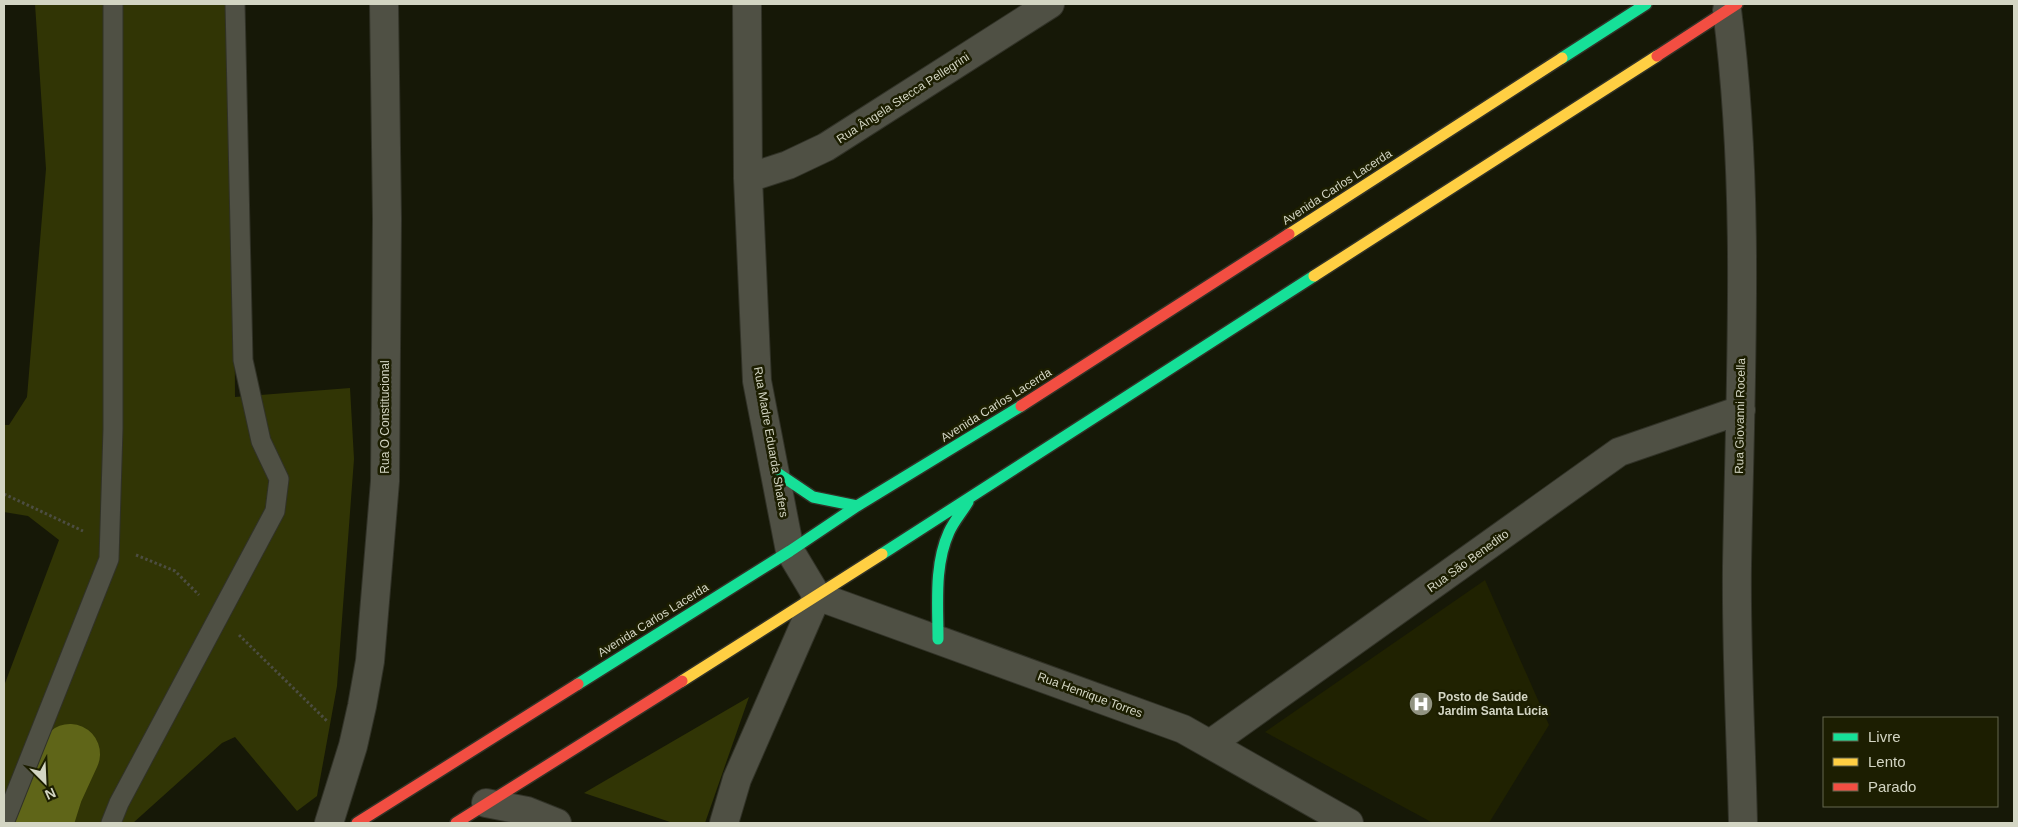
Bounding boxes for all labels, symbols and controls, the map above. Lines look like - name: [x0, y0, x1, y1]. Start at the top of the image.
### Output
- street label: Rua Ângela Stecca Pellegrini: [833, 49, 972, 146]
- street label: Avenida Carlos Lacerda: [1280, 146, 1395, 228]
- street label: Rua Giovanni Rocella: [1732, 358, 1748, 474]
- street label: Rua O Constitucional: [378, 360, 392, 474]
- street label: Avenida Carlos Lacerda: [938, 365, 1054, 445]
- street label: Rua Madre Eduarda Shafers: [751, 366, 791, 518]
- street label: Rua São Benedito: [1424, 527, 1512, 595]
- street label: Avenida Carlos Lacerda: [595, 580, 711, 660]
- street label: Rua Henrique Torres: [1036, 670, 1144, 720]
- place label: Posto de Saúde Jardim Santa Lúcia: [1438, 690, 1548, 718]
- hospital icon: Posto de Saúde Jardim Santa Lúcia: [1408, 691, 1434, 717]
- legend: [1823, 717, 1998, 807]
- text: Livre: [1868, 728, 1901, 745]
- text: Lento: [1868, 753, 1906, 770]
- north arrow: [20, 757, 70, 807]
- text: Parado: [1868, 778, 1916, 795]
- text: N: [42, 785, 58, 803]

